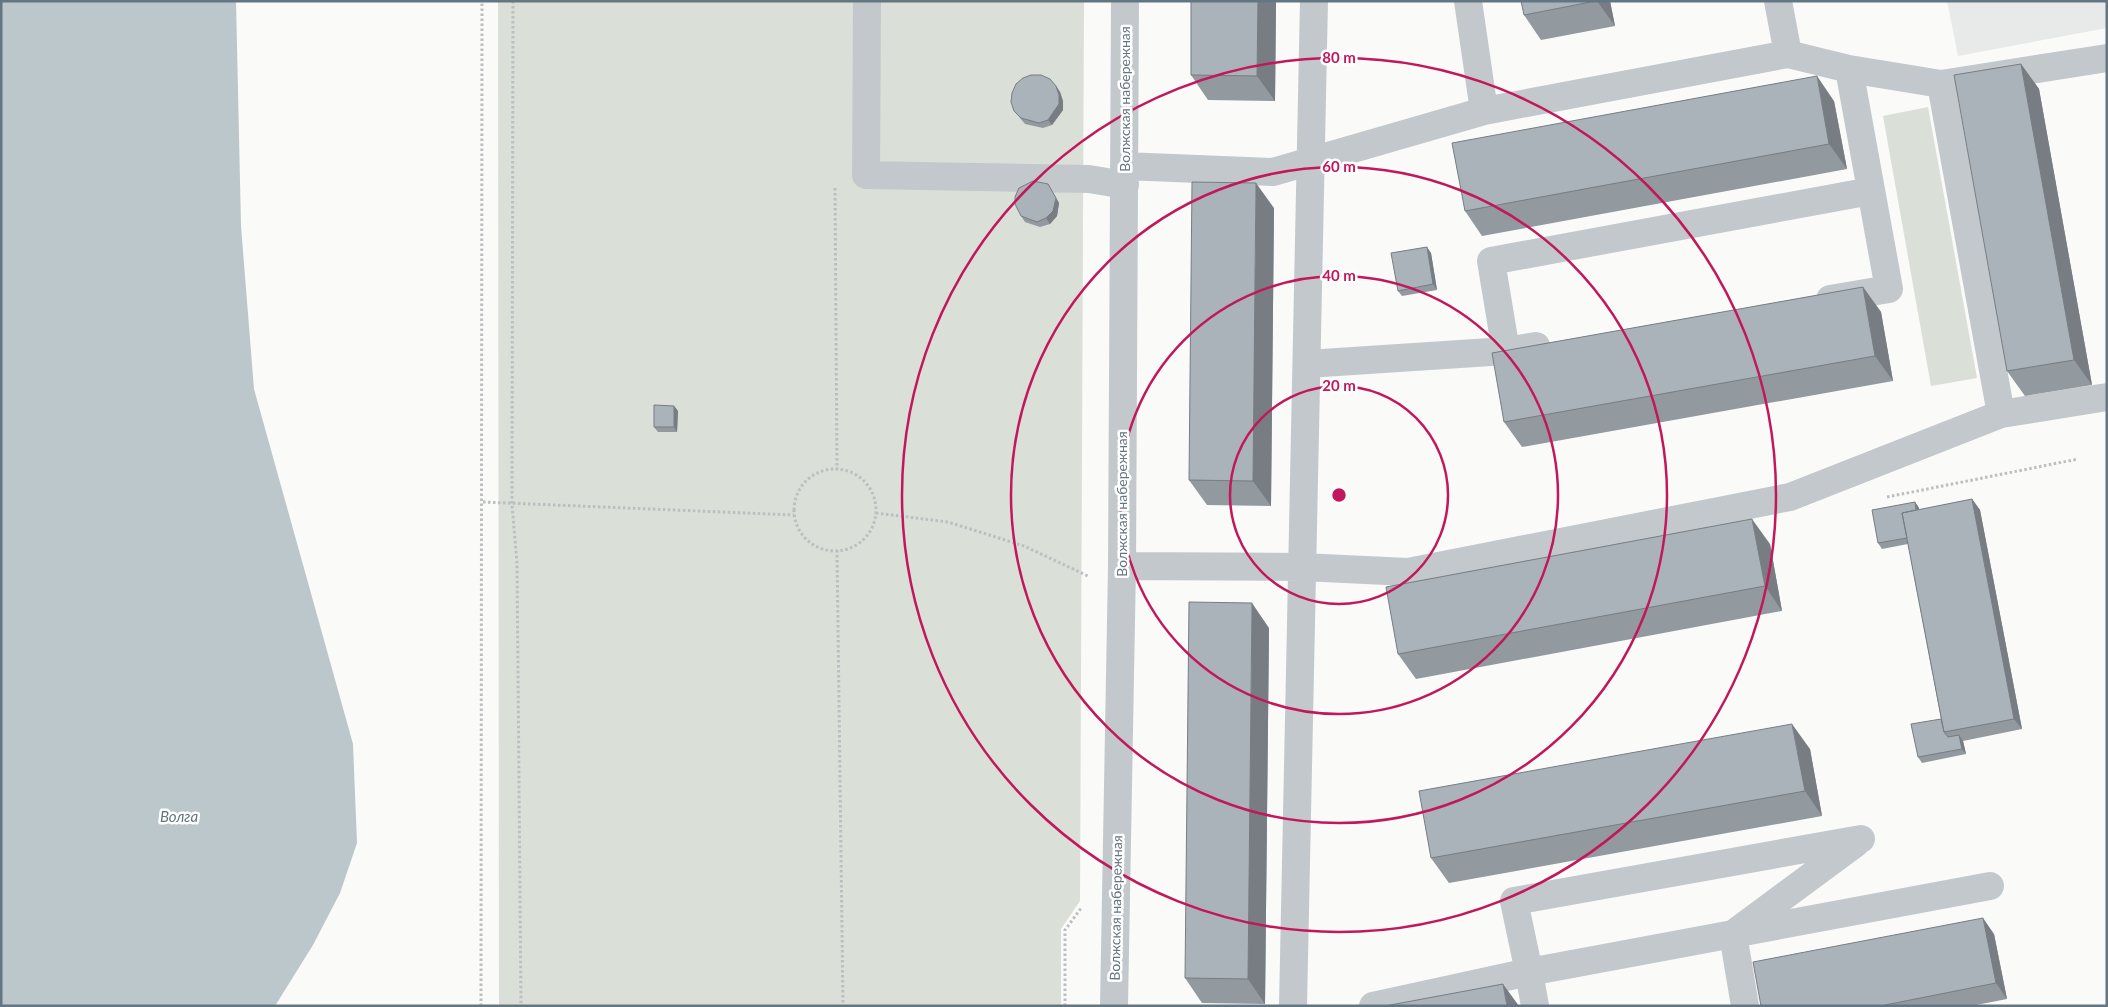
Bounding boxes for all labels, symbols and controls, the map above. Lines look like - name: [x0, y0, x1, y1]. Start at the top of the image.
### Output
- street label: Волжская набережная: [1116, 26, 1133, 172]
- text: 80 m: [1322, 48, 1356, 66]
- text: 60 m: [1322, 157, 1356, 175]
- text: 40 m: [1322, 266, 1356, 284]
- text: 20 m: [1322, 376, 1356, 394]
- street label: Волжская набережная: [1113, 431, 1130, 577]
- centre of rings: [1330, 486, 1348, 504]
- water label: Волга: [160, 807, 198, 825]
- street label: Волжская набережная: [1106, 835, 1125, 981]

